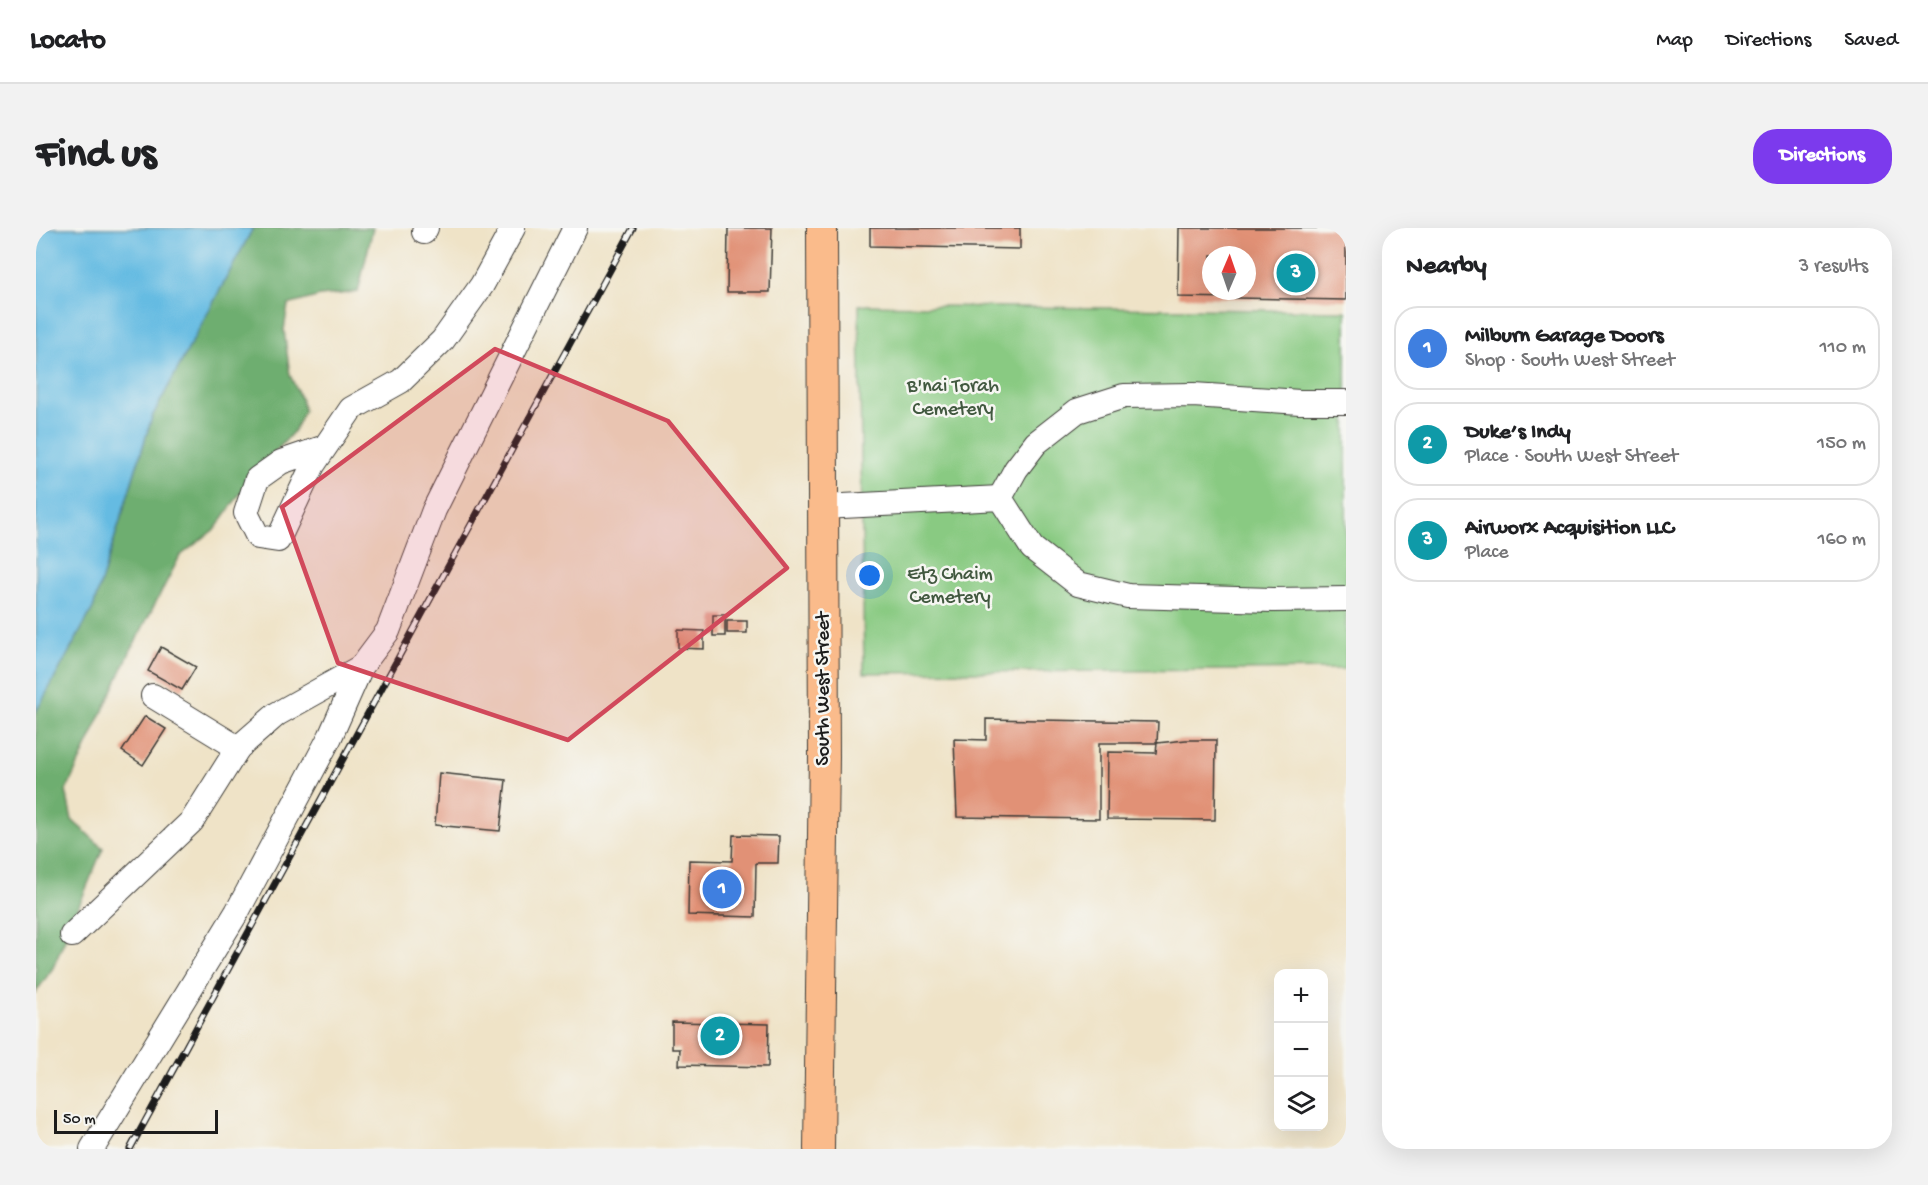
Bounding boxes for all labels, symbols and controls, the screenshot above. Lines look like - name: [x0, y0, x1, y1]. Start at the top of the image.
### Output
- text: Locato: [30, 25, 106, 58]
- text: Map: [1656, 29, 1693, 54]
- text: Directions: [1726, 29, 1811, 54]
- text: Saved: [1844, 29, 1898, 54]
- button: Directions: [1753, 129, 1892, 184]
- text: Find us: [36, 132, 156, 181]
- north arrow: [1202, 246, 1256, 300]
- pin: 3: [1276, 250, 1316, 296]
- text: Nearby: [1406, 252, 1487, 283]
- text: 3 results: [1799, 256, 1868, 279]
- text: Milburn Garage Doors: [1465, 324, 1664, 350]
- text: 1: [1423, 337, 1432, 360]
- text: 110 m: [1820, 337, 1866, 360]
- text: Shop · South West Street: [1465, 350, 1675, 373]
- park label: B'nai Torah Cemetery: [906, 376, 999, 422]
- text: Duke’s Indy: [1465, 420, 1571, 446]
- text: 2: [1423, 433, 1432, 456]
- text: 150 m: [1817, 433, 1866, 456]
- text: Place · South West Street: [1465, 446, 1678, 469]
- text: Airworx Acquisition LLC: [1465, 516, 1674, 542]
- text: 3: [1422, 529, 1433, 552]
- text: 160 m: [1817, 529, 1866, 552]
- text: Place: [1465, 542, 1509, 565]
- your location: [855, 561, 884, 590]
- park label: Etz Chaim Cemetery: [907, 564, 993, 610]
- street label: South West Street: [813, 610, 836, 766]
- pin: 1: [702, 866, 742, 912]
- map controls: [1274, 969, 1328, 1131]
- button: +: [1274, 969, 1328, 1023]
- pin: 2: [700, 1014, 740, 1058]
- button: −: [1274, 1023, 1328, 1077]
- button: layers: [1274, 1077, 1328, 1131]
- scale bar: [54, 1107, 218, 1134]
- text: 50 m: [63, 1111, 96, 1130]

